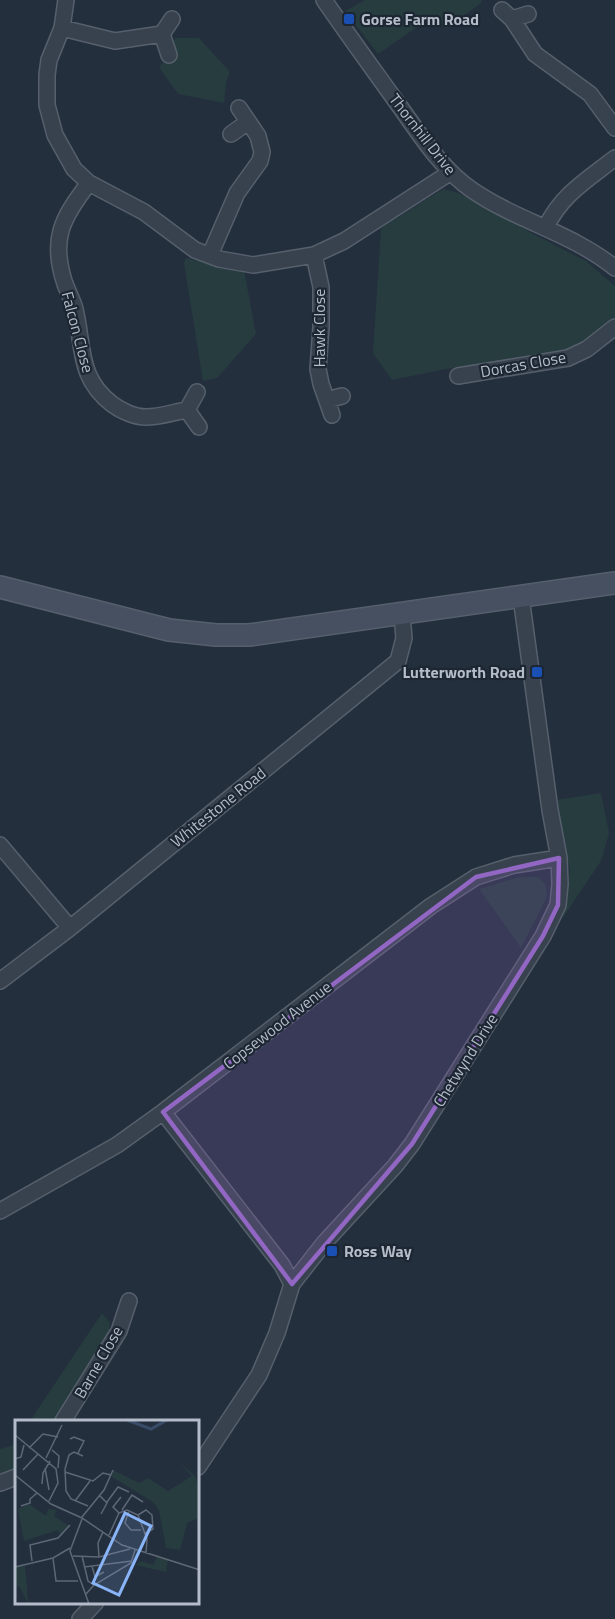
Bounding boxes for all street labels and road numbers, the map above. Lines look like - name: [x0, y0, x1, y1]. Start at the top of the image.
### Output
- street label: Thornhill Drive: [384, 88, 462, 180]
- street label: Falcon Close: [56, 289, 100, 375]
- street label: Hawk Close: [307, 289, 331, 367]
- street label: Dorcas Close: [478, 345, 568, 383]
- street label: Whitestone Road: [165, 761, 271, 853]
- street label: Copsewood Avenue: [218, 975, 336, 1075]
- street label: Chetwynd Drive: [427, 1009, 503, 1111]
- street label: Barne Close: [68, 1321, 128, 1403]

